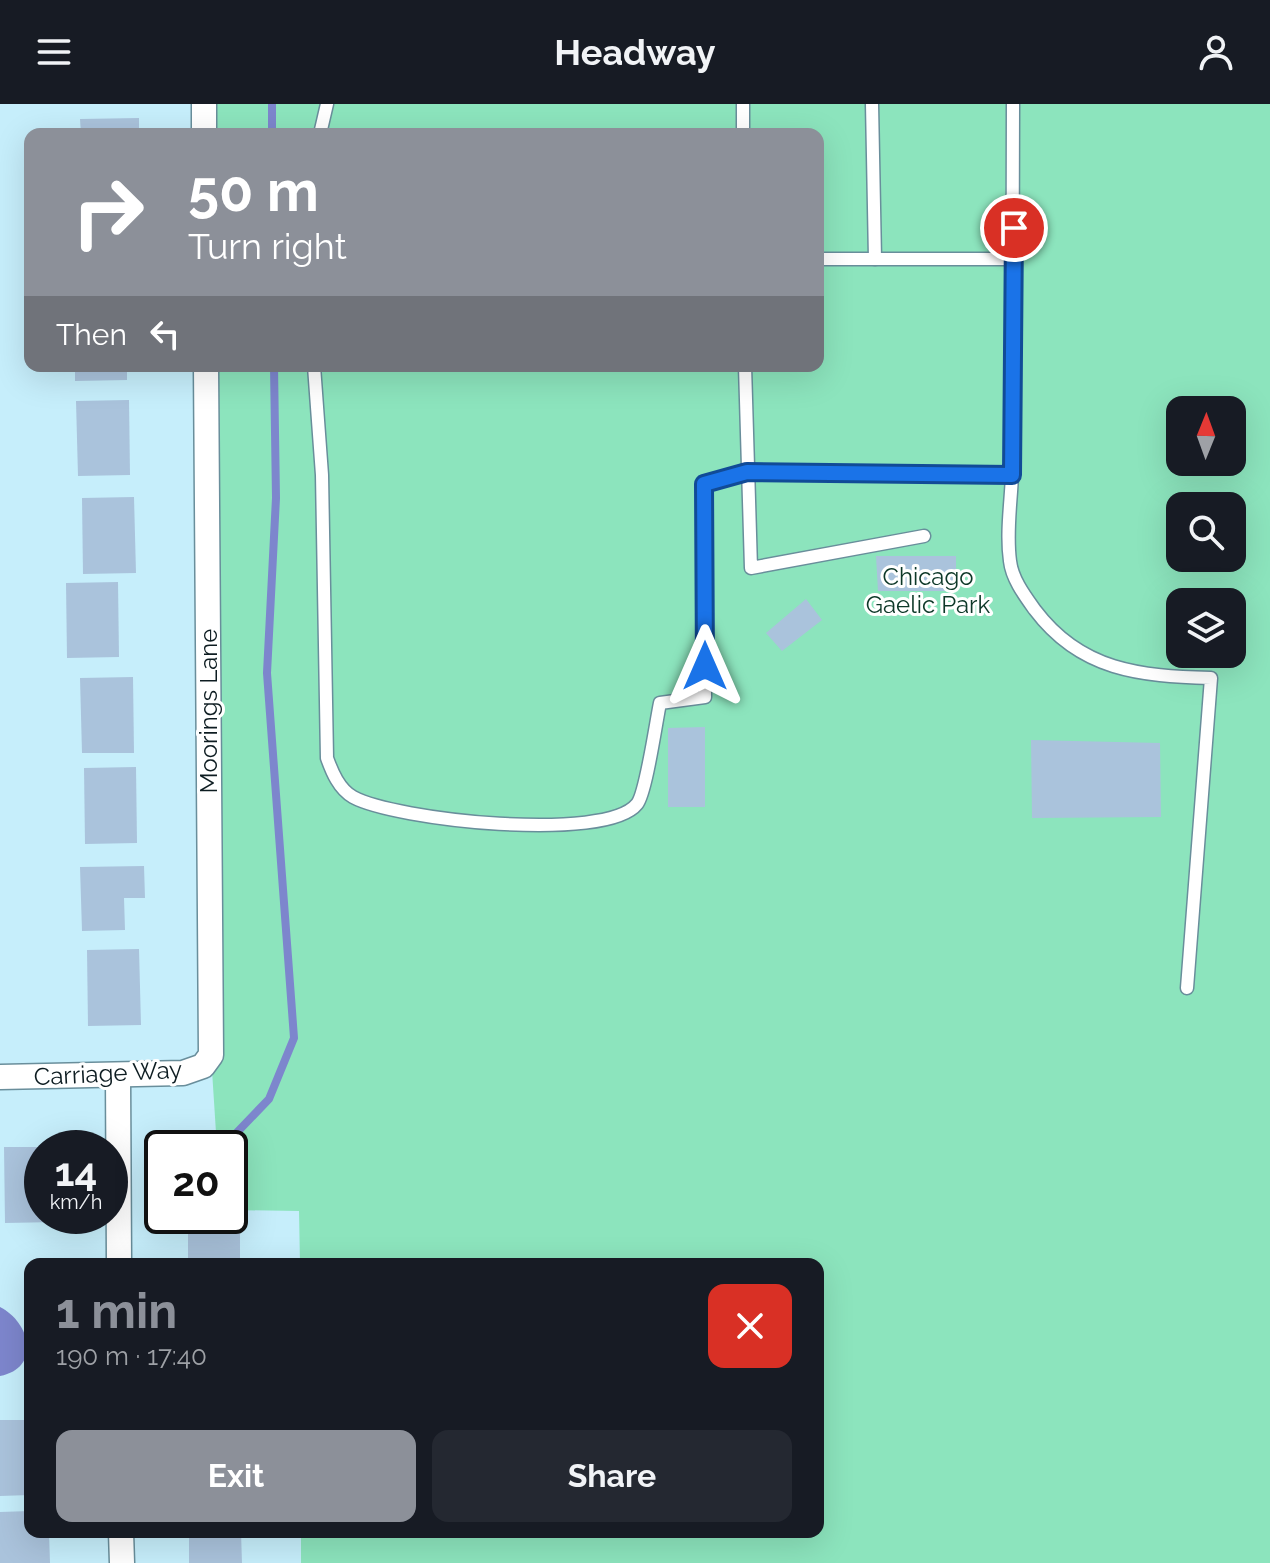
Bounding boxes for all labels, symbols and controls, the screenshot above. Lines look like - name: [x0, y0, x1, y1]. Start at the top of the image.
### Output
- icon: menu: [32, 30, 76, 74]
- icon: person: [1194, 30, 1238, 74]
- text: Headway: [554, 31, 716, 73]
- text: 50 m: [188, 158, 319, 224]
- icon: right: [56, 160, 160, 264]
- pin: [980, 194, 1048, 262]
- icon: arrive: [992, 206, 1036, 250]
- text: Turn right: [188, 225, 347, 267]
- icon: left: [143, 312, 187, 356]
- text: Then: [56, 317, 127, 352]
- north arrow: [1166, 396, 1246, 476]
- map controls: [1166, 396, 1246, 668]
- button: search: [1166, 492, 1246, 572]
- park label: Chicago Gaelic Park: [866, 562, 990, 619]
- button: layers: [1166, 588, 1246, 668]
- position arrow: [663, 624, 747, 708]
- street label: Moorings Lane: [194, 629, 223, 793]
- street label: Carriage Way: [33, 1055, 183, 1091]
- speed limit sign: 20: [144, 1130, 248, 1234]
- text: 14: [55, 1148, 97, 1195]
- text: km/h: [50, 1190, 102, 1214]
- text: 1 min: [56, 1283, 177, 1339]
- button: close: [708, 1284, 792, 1368]
- text: 190 m · 17:40: [56, 1341, 207, 1371]
- button: Exit: [56, 1430, 416, 1522]
- button: Share: [432, 1430, 792, 1522]

